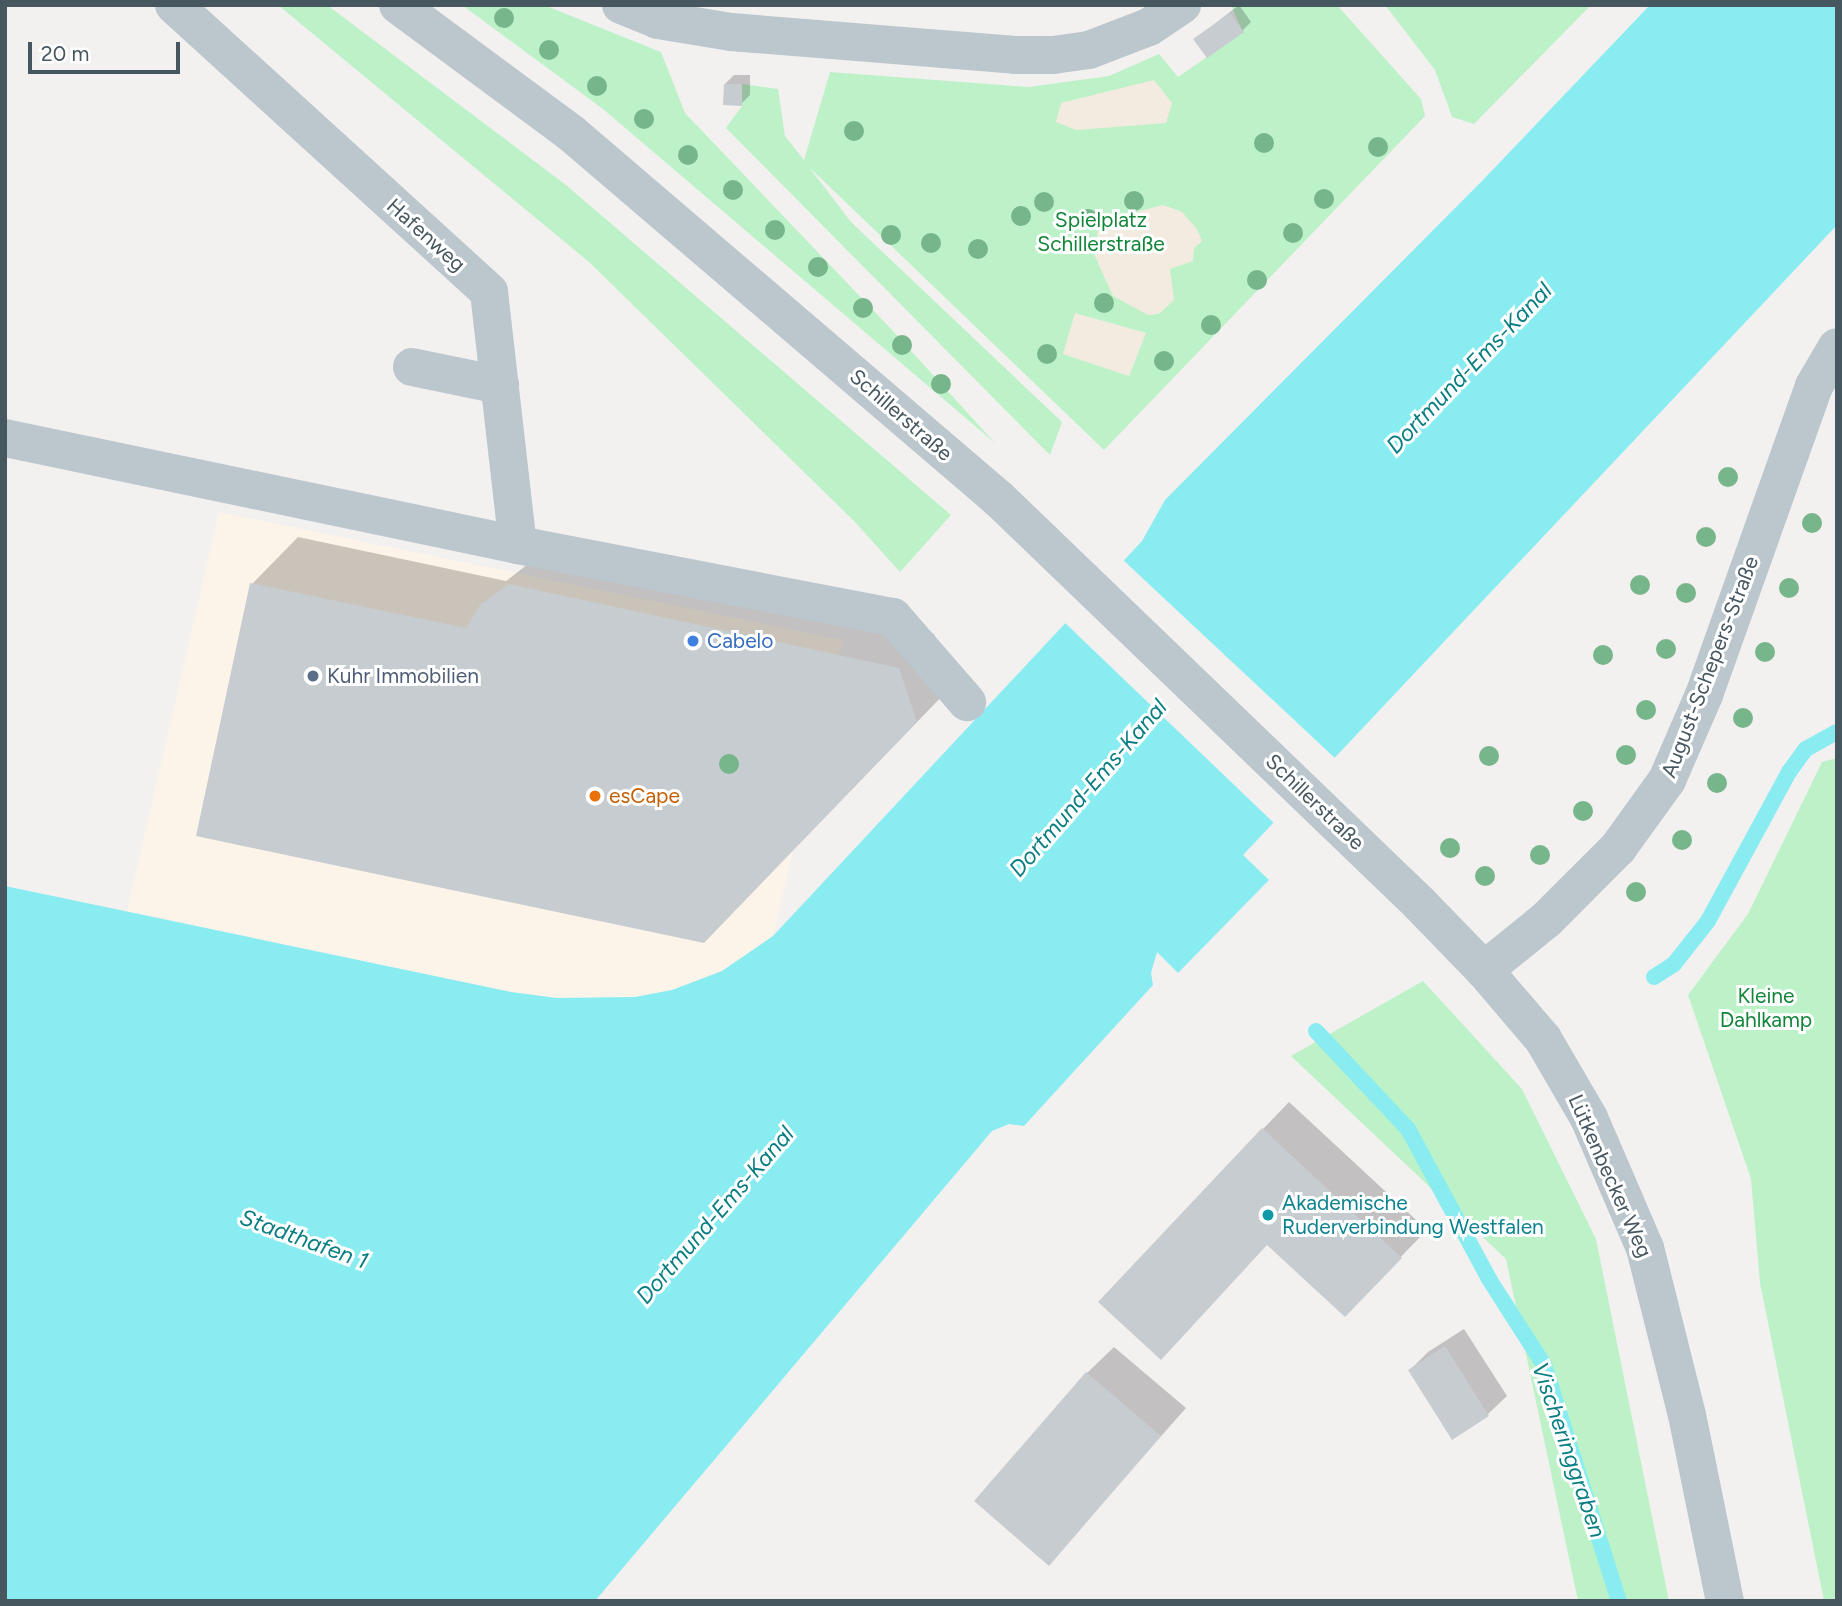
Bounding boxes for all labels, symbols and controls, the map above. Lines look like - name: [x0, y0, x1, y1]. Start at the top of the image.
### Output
- scale bar: [32, 28, 184, 72]
- text: 20 m: [41, 41, 89, 66]
- street label: Hafenweg: [381, 193, 471, 277]
- park label: Spielplatz Schillerstraße: [1037, 207, 1165, 257]
- water label: Dortmund-Ems-Kanal: [1380, 277, 1558, 459]
- street label: Schillerstraße: [845, 364, 957, 466]
- street label: August-Schepers-Straße: [1656, 553, 1764, 781]
- place label: Cabelo: [707, 628, 773, 654]
- marker: Cabelo: [685, 633, 701, 649]
- place label: Kuhr Immobilien: [327, 663, 479, 689]
- marker: Kuhr Immobilien: [305, 668, 321, 684]
- water label: Dortmund-Ems-Kanal: [1003, 693, 1173, 883]
- street label: Schillerstraße: [1260, 749, 1370, 855]
- place label: esCape: [609, 783, 680, 809]
- marker: esCape: [587, 788, 603, 804]
- park label: Kleine Dahlkamp: [1720, 983, 1812, 1033]
- street label: Lütkenbecker Weg: [1563, 1091, 1657, 1261]
- water label: Dortmund-Ems-Kanal: [630, 1120, 800, 1310]
- place label: Akademische Ruderverbindung Westfalen: [1282, 1190, 1544, 1240]
- water label: Stadthafen 1: [236, 1203, 372, 1275]
- marker: Akademische Ruderverbindung Westfalen: [1260, 1207, 1276, 1223]
- water label: Vischeringgraben: [1526, 1359, 1612, 1541]

